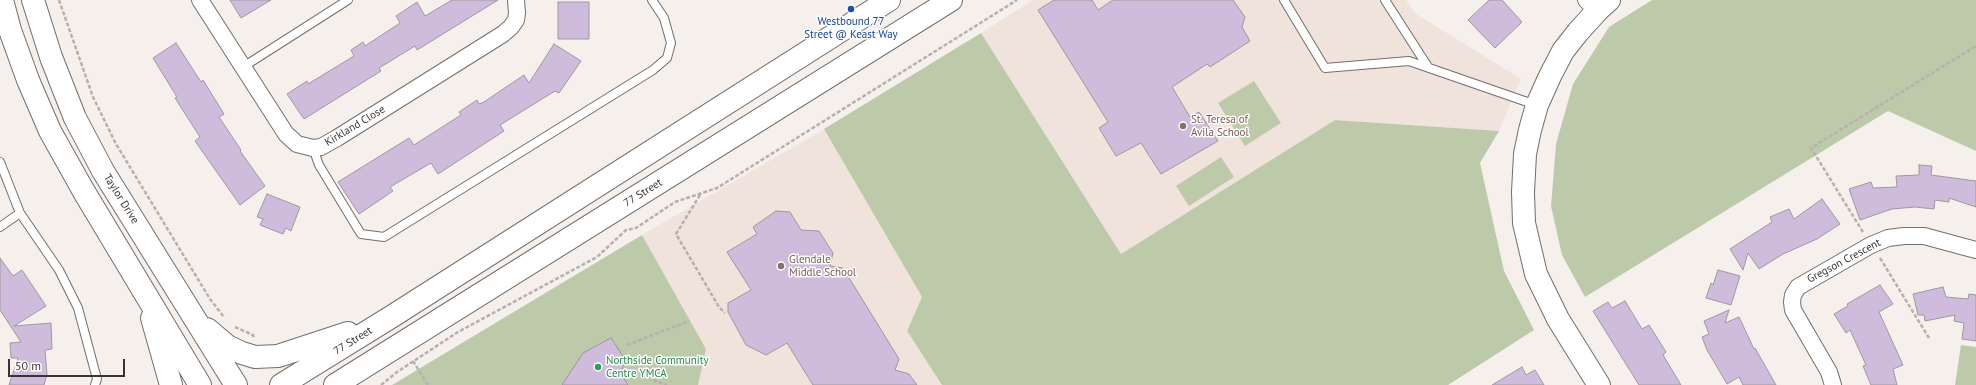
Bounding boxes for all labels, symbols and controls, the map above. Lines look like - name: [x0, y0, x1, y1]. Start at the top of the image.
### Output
- marker: Westbound 77 Street @ Keast Way: [846, 4, 856, 14]
- place label: Westbound 77 Street @ Keast Way: [804, 15, 898, 41]
- street label: Kirkland Close: [323, 103, 387, 149]
- place label: St. Teresa of Avila School: [1191, 113, 1249, 139]
- marker: St. Teresa of Avila School: [1178, 121, 1188, 131]
- street label: Taylor Drive: [101, 172, 141, 226]
- street label: 77 Street: [621, 176, 665, 210]
- street label: Gregson Crescent: [1805, 236, 1883, 286]
- place label: Glendale Middle School: [789, 253, 856, 279]
- marker: Glendale Middle School: [776, 261, 786, 271]
- street label: 77 Street: [331, 324, 375, 358]
- scale bar: [10, 351, 127, 377]
- place label: Northside Community Centre YMCA: [606, 354, 709, 380]
- text: 50 m: [15, 358, 41, 373]
- marker: Northside Community Centre YMCA: [593, 362, 603, 372]

